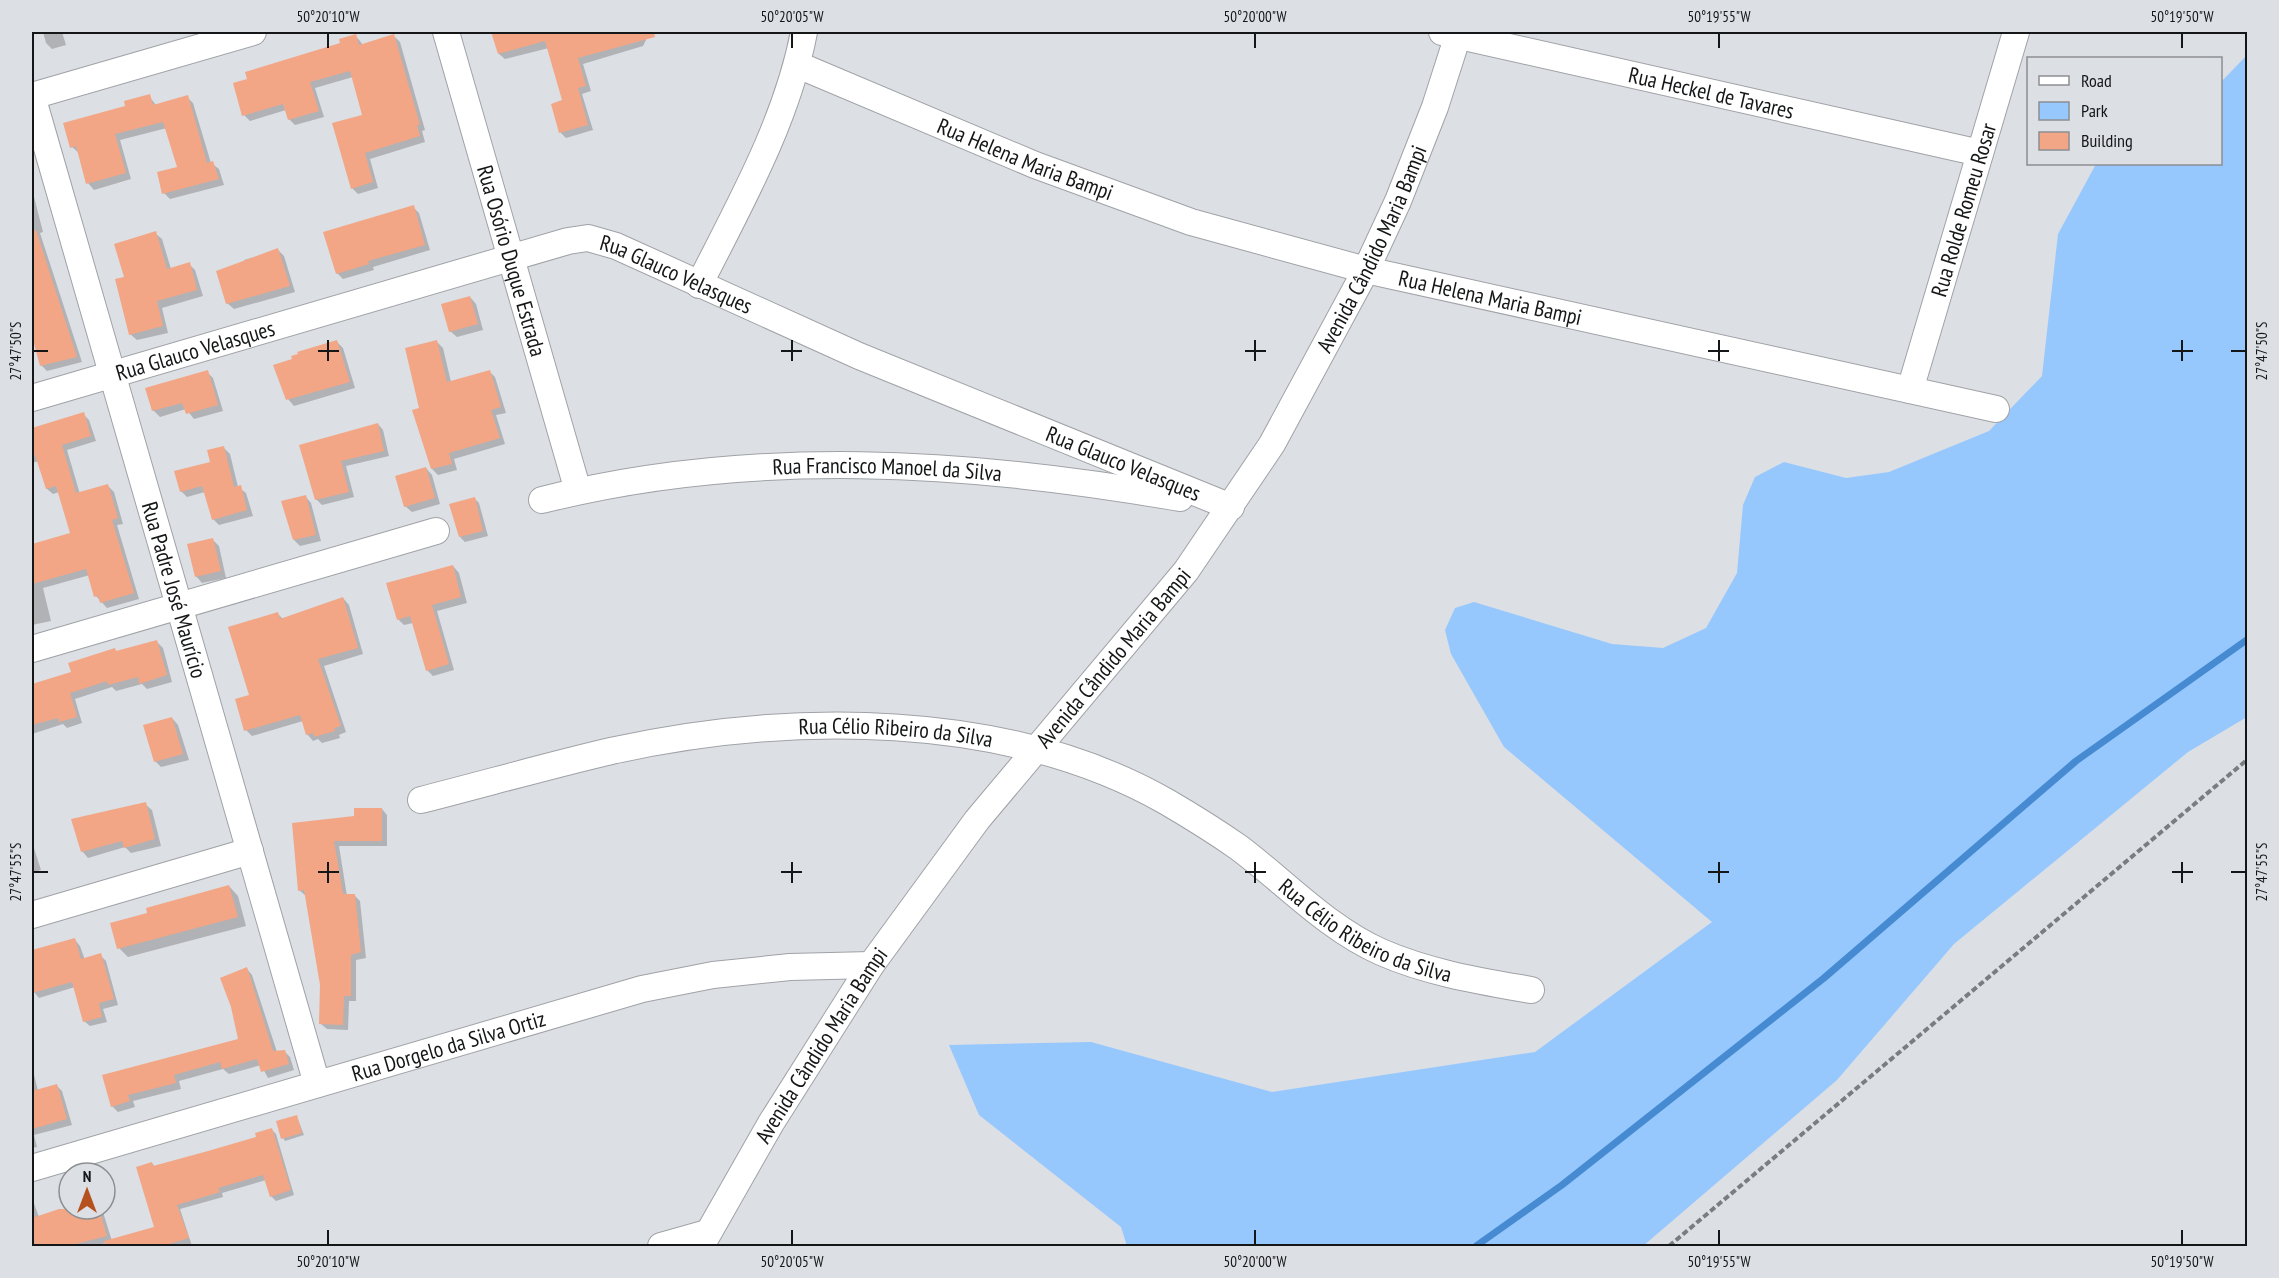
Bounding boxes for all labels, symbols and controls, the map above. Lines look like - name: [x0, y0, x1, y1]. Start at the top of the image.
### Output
- text: 50°20'10"W: [296, 7, 360, 26]
- text: 50°20'05"W: [760, 7, 824, 26]
- text: 50°20'00"W: [1223, 7, 1287, 26]
- text: 50°19'55"W: [1687, 7, 1751, 26]
- text: 50°19'50"W: [2150, 7, 2214, 26]
- legend: [2027, 57, 2222, 165]
- street label: Rua Heckel de Tavares: [1626, 60, 1797, 125]
- text: Road: [2081, 69, 2112, 92]
- text: Park: [2081, 99, 2108, 122]
- street label: Rua Helena Maria Bampi: [933, 111, 1117, 206]
- street label: Rua Rolde Romeu Rosar: [1924, 120, 2002, 300]
- text: Building: [2081, 129, 2133, 152]
- street label: Avenida Cândido Maria Bampi: [1310, 141, 1433, 357]
- street label: Rua Osório Duque Estrada: [471, 162, 553, 360]
- street label: Rua Glauco Velasques: [597, 228, 757, 320]
- street label: Rua Helena Maria Bampi: [1396, 264, 1584, 331]
- street label: Rua Glauco Velasques: [112, 314, 278, 387]
- text: 27°47'50"S: [6, 321, 25, 381]
- text: 27°47'50"S: [2252, 321, 2271, 381]
- street label: Rua Glauco Velasques: [1042, 419, 1205, 507]
- street label: Rua Francisco Manoel da Silva: [772, 451, 1003, 487]
- street label: Rua Padre José Maurício: [136, 498, 213, 681]
- street label: Avenida Cândido Maria Bampi: [1030, 562, 1197, 753]
- street label: Rua Célio Ribeiro da Silva: [798, 712, 995, 753]
- text: 27°47'55"S: [6, 842, 25, 902]
- text: 27°47'55"S: [2252, 842, 2271, 902]
- street label: Rua Célio Ribeiro da Silva: [1273, 872, 1455, 988]
- street label: Avenida Cândido Maria Bampi: [749, 942, 893, 1148]
- street label: Rua Dorgelo da Silva Ortiz: [348, 1004, 549, 1087]
- north arrow: [57, 1161, 117, 1221]
- text: N: [83, 1166, 91, 1186]
- text: 50°20'10"W: [296, 1252, 360, 1271]
- text: 50°20'05"W: [760, 1252, 824, 1271]
- text: 50°20'00"W: [1223, 1252, 1287, 1271]
- text: 50°19'55"W: [1687, 1252, 1751, 1271]
- text: 50°19'50"W: [2150, 1252, 2214, 1271]

